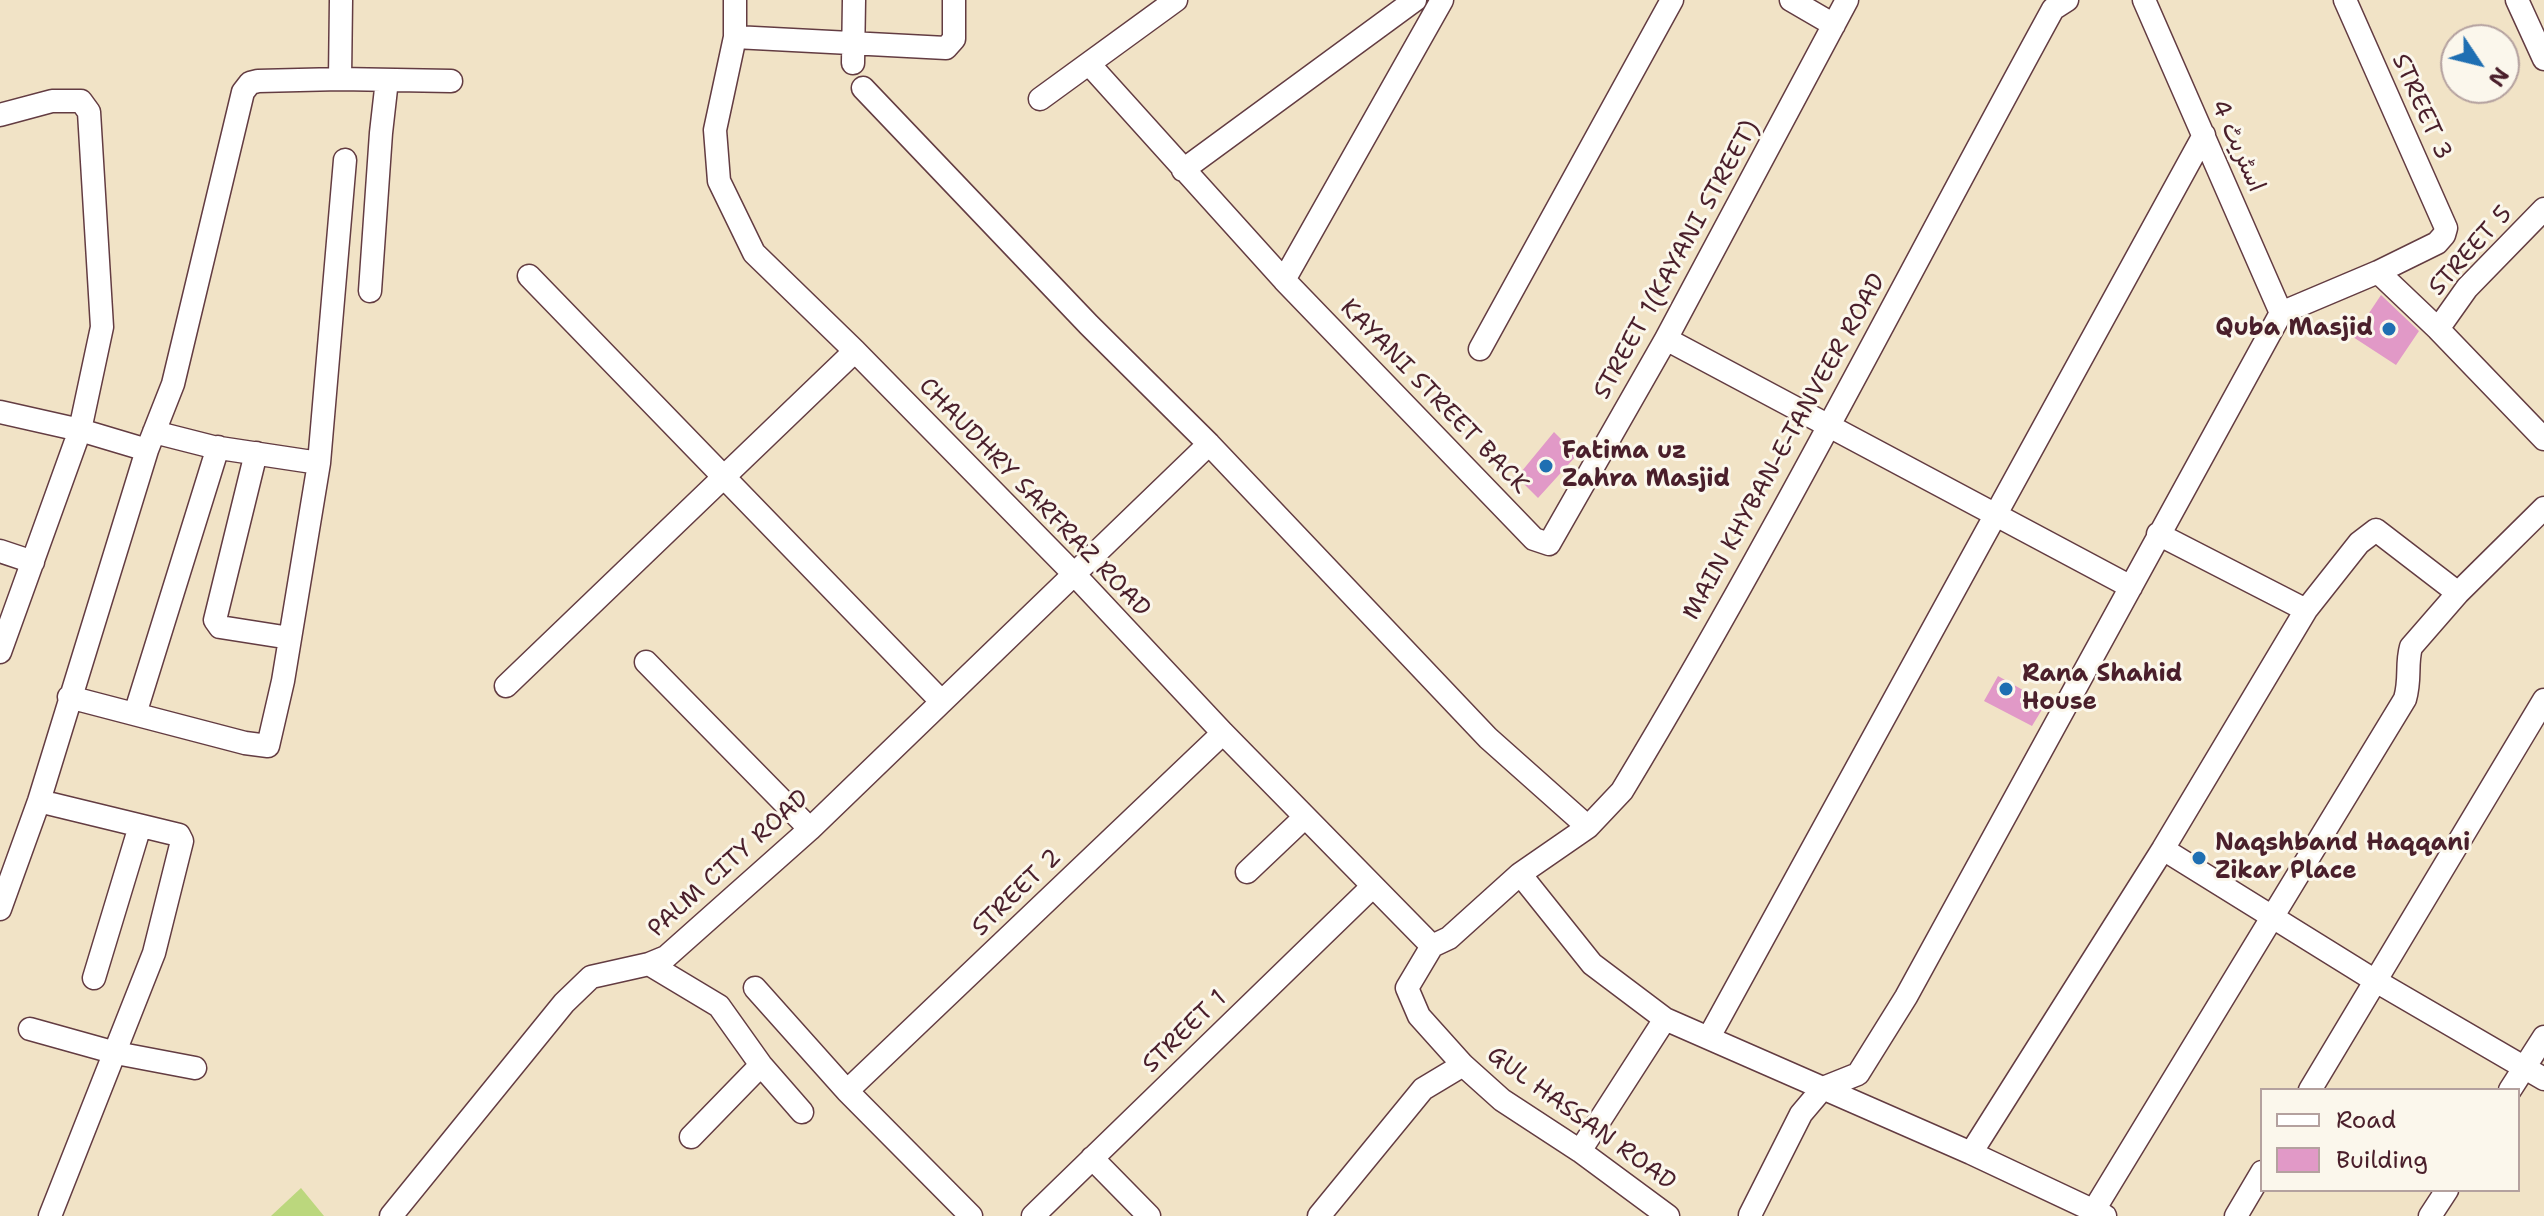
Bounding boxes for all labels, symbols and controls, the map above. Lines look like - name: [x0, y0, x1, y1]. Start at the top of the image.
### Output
- north arrow: [2440, 24, 2520, 104]
- street label: STREET 3: [2385, 50, 2457, 164]
- text: N: [2482, 61, 2515, 92]
- street label: اسٹریٹ 4: [2204, 95, 2270, 197]
- street label: STREET 1(KAYANI STREET): [1588, 116, 1766, 404]
- street label: STREET 5: [2423, 200, 2519, 302]
- street label: MAIN KHYBAN-E-TANVEER ROAD: [1678, 269, 1892, 625]
- street label: KAYANI STREET BACK: [1334, 294, 1534, 500]
- place label: Quba Masjid: [2215, 315, 2373, 343]
- marker: Quba Masjid: [2380, 320, 2398, 338]
- street label: CHAUDHRY SARFRAZ ROAD: [912, 372, 1156, 624]
- place label: Fatima uz Zahra Masjid: [1562, 438, 1730, 494]
- marker: Fatima uz Zahra Masjid: [1537, 457, 1555, 475]
- place label: Rana Shahid House: [2022, 661, 2182, 717]
- marker: Rana Shahid House: [1997, 680, 2015, 698]
- street label: PALM CITY ROAD: [643, 784, 815, 944]
- place label: Naqshband Haqqani Zikar Place: [2215, 830, 2470, 886]
- street label: STREET 2: [966, 843, 1068, 943]
- marker: Naqshband Haqqani Zikar Place: [2190, 849, 2208, 867]
- street label: STREET 1: [1137, 985, 1233, 1079]
- street label: GUL HASSAN ROAD: [1481, 1041, 1681, 1197]
- legend: [2260, 1088, 2520, 1192]
- text: Road: [2336, 1104, 2396, 1136]
- text: Building: [2336, 1144, 2428, 1176]

